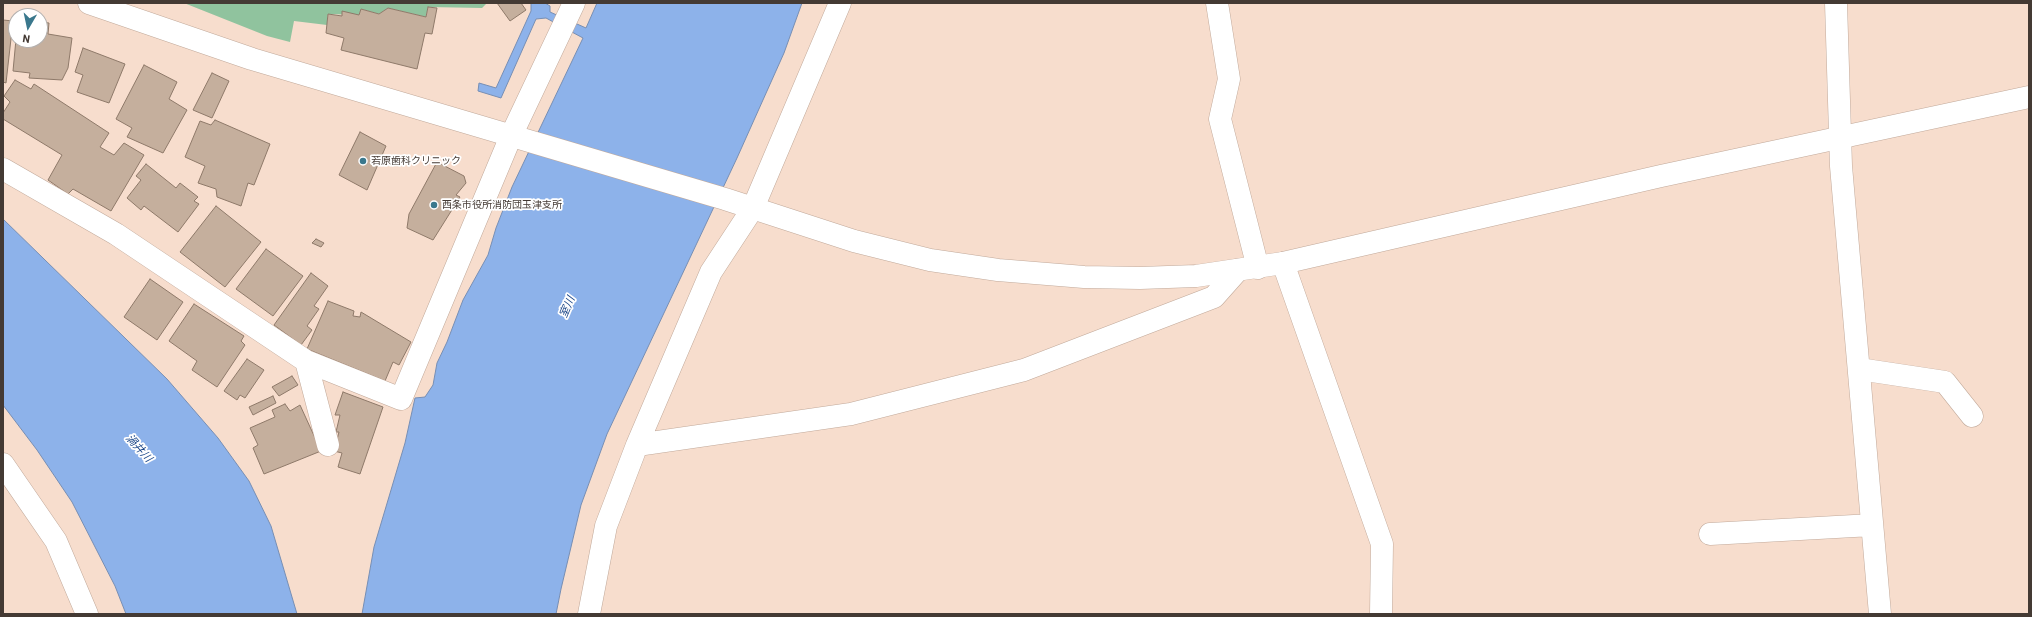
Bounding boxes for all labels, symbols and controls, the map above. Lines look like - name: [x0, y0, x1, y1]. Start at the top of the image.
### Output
- north arrow: [8, 8, 48, 48]
- text: N: [22, 32, 31, 46]
- place label: 若原歯科クリニック: [371, 155, 461, 167]
- marker: 若原歯科クリニック: [358, 156, 368, 166]
- place label: 西条市役所消防団玉津支所: [442, 199, 562, 211]
- marker: 西条市役所消防団玉津支所: [429, 200, 439, 210]
- water label: 室川: [557, 294, 577, 320]
- water label: 渦井川: [123, 431, 155, 465]

